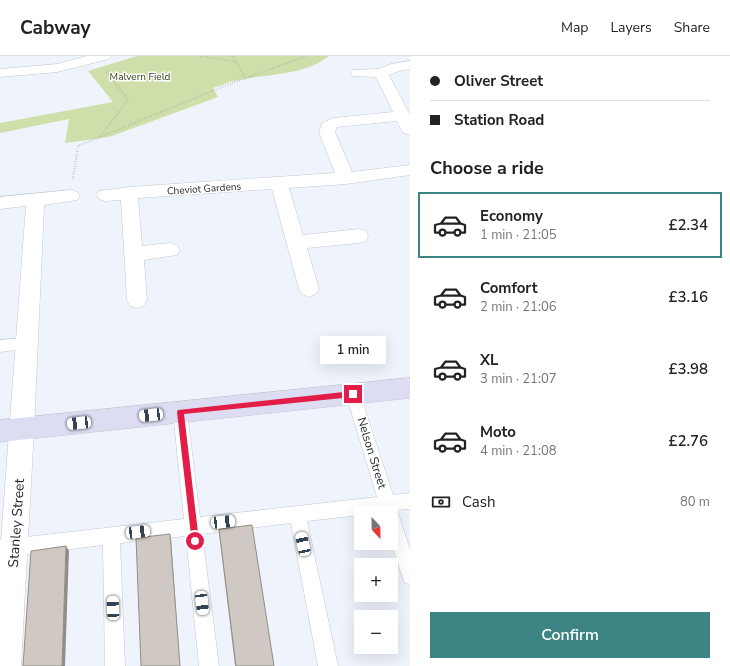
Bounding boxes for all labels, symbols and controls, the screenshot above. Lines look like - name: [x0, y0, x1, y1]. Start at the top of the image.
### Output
- text: Cabway: [20, 15, 90, 41]
- text: Map: [561, 18, 588, 37]
- text: Layers: [610, 18, 652, 37]
- text: Share: [674, 18, 710, 37]
- park label: Malvern Field: [110, 70, 171, 84]
- text: Oliver Street: [454, 71, 543, 91]
- text: Station Road: [454, 110, 544, 130]
- text: Choose a ride: [430, 156, 544, 180]
- street label: Cheviot Gardens: [166, 179, 242, 199]
- text: Economy: [480, 206, 543, 226]
- icon: car: [432, 207, 468, 243]
- text: £2.34: [668, 215, 708, 235]
- text: 1 min · 21:05: [480, 226, 556, 244]
- text: Comfort: [480, 278, 537, 298]
- icon: car: [432, 279, 468, 315]
- text: £3.16: [668, 287, 708, 307]
- text: 2 min · 21:06: [480, 298, 556, 316]
- callout: 1 min: [320, 336, 386, 364]
- text: 1 min: [336, 341, 370, 359]
- text: XL: [480, 350, 499, 370]
- icon: car: [432, 351, 468, 387]
- text: £3.98: [668, 359, 708, 379]
- text: 3 min · 21:07: [480, 370, 556, 388]
- route end: [344, 385, 362, 403]
- car: [138, 408, 164, 422]
- street label: Nelson Street: [354, 415, 391, 491]
- car: [66, 416, 92, 430]
- text: Moto: [480, 422, 516, 442]
- icon: car: [432, 423, 468, 459]
- text: £2.76: [668, 431, 708, 451]
- text: 4 min · 21:08: [480, 442, 556, 460]
- street label: Stanley Street: [4, 478, 29, 568]
- icon: cash: [430, 491, 452, 513]
- text: Cash: [462, 492, 496, 512]
- text: 80 m: [680, 493, 710, 511]
- north arrow: [354, 506, 398, 550]
- map controls: [354, 506, 398, 654]
- car: [210, 515, 236, 529]
- car: [125, 525, 151, 539]
- car: [295, 531, 311, 557]
- route start: [186, 532, 204, 550]
- button: +: [354, 558, 398, 602]
- car: [195, 590, 209, 616]
- car: [107, 596, 119, 620]
- button: −: [354, 610, 398, 654]
- button: Confirm: [430, 612, 710, 658]

